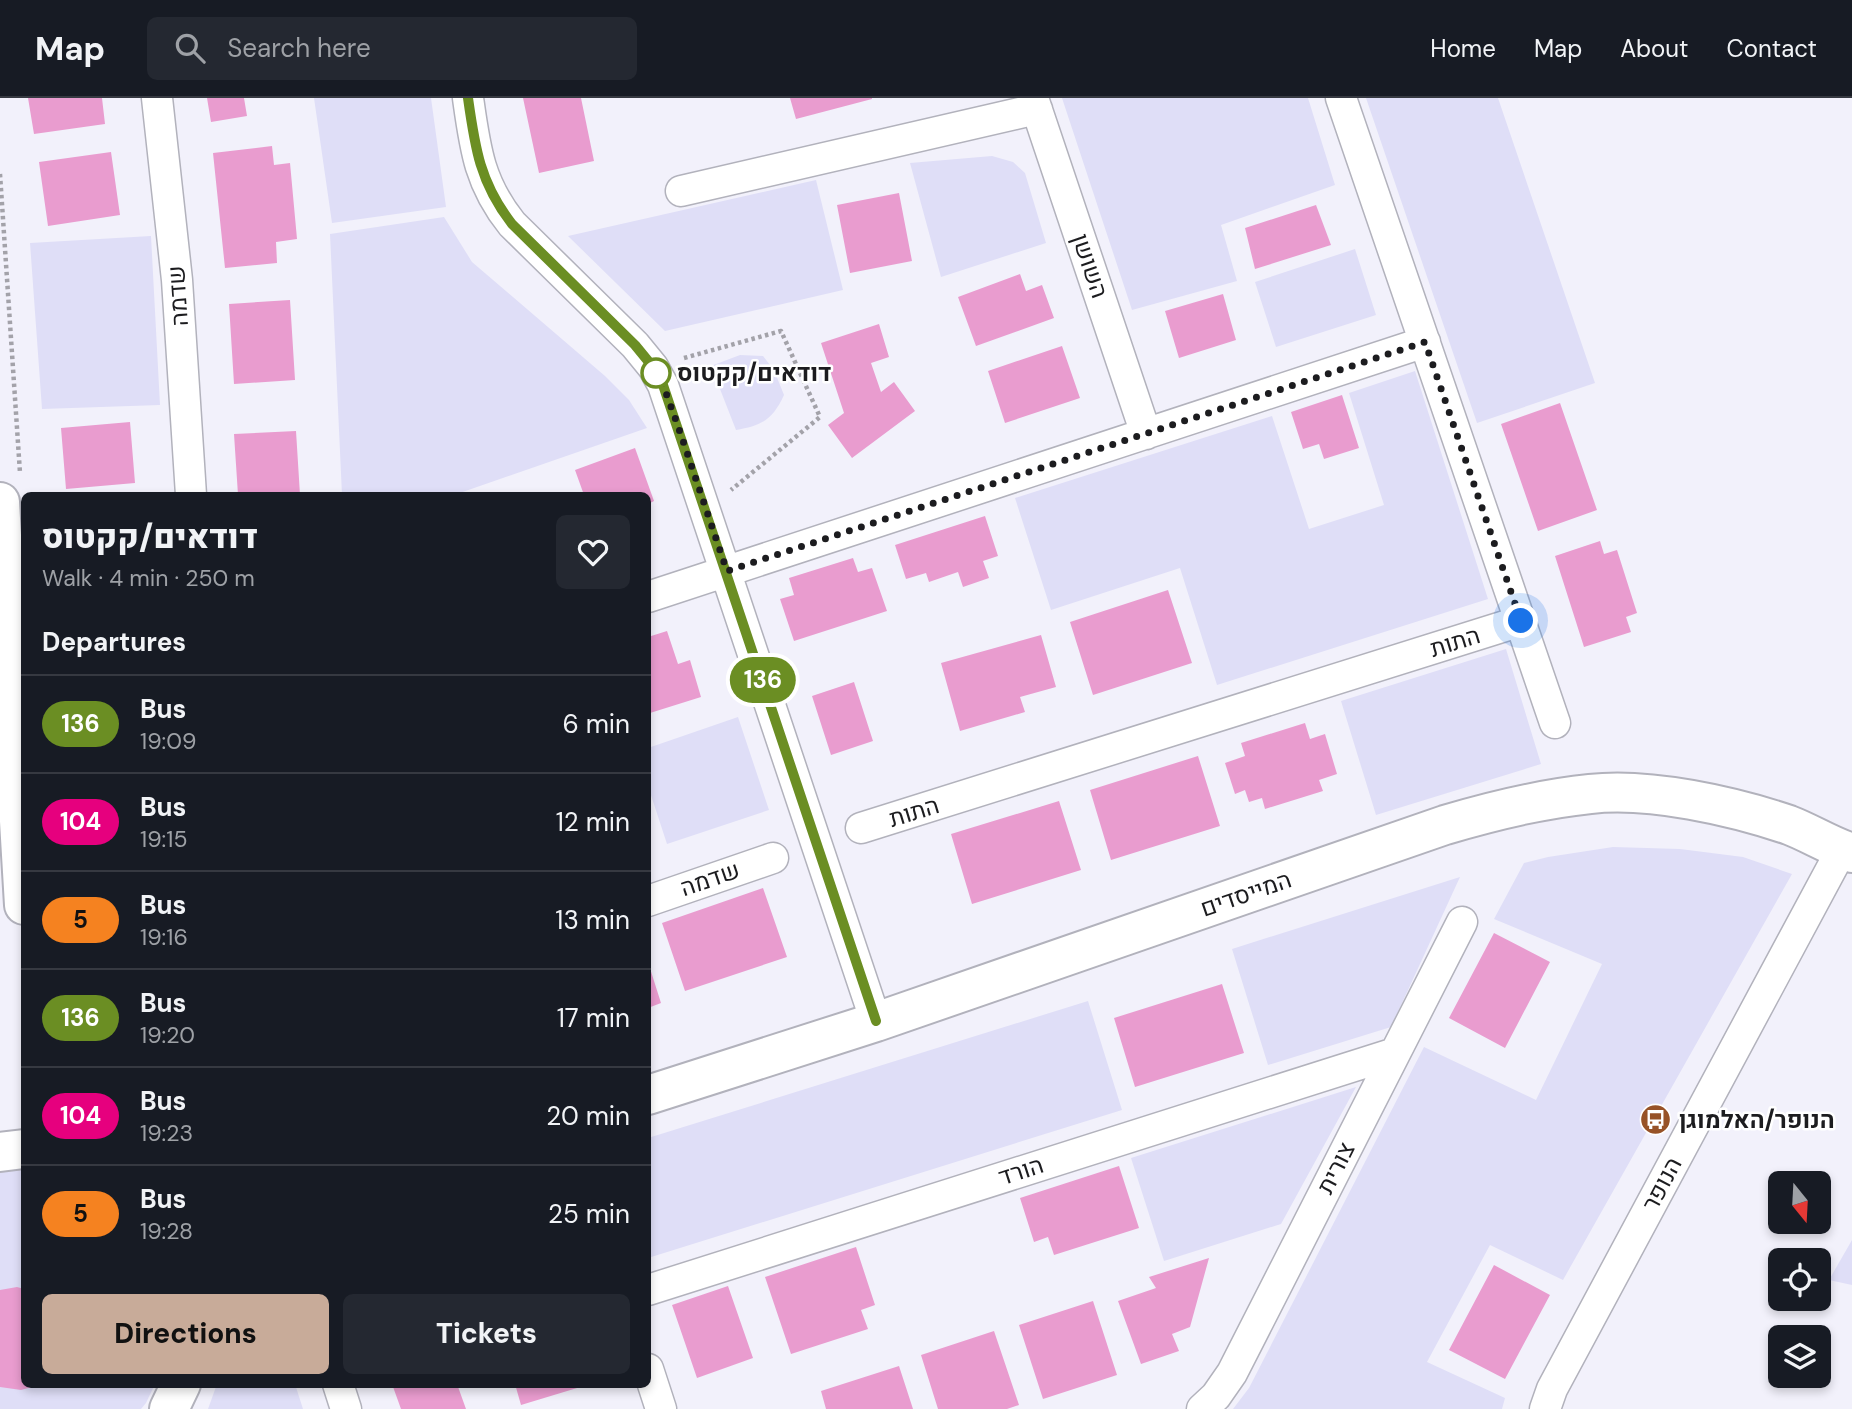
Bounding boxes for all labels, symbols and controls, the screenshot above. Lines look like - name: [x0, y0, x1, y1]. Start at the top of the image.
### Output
- search box: [147, 17, 637, 80]
- text: Map: [35, 27, 105, 70]
- icon: search: [171, 29, 209, 67]
- text: Search here: [227, 31, 371, 65]
- text: Home: [1430, 33, 1496, 64]
- text: Map: [1534, 33, 1582, 64]
- text: About: [1620, 33, 1689, 64]
- text: Contact: [1727, 33, 1817, 64]
- street label: השושן: [1065, 229, 1116, 302]
- street label: שדמה: [160, 265, 195, 327]
- place label: דודאים/קקטוס: [677, 357, 832, 388]
- marker: דודאים/קקטוס: [641, 358, 671, 388]
- text: דודאים/קקטוס: [42, 515, 258, 558]
- button: heart: [556, 515, 630, 589]
- text: Walk · 4 min · 250 m: [42, 563, 255, 593]
- your location: [1503, 603, 1538, 638]
- street label: התות: [1426, 619, 1484, 664]
- text: Departures: [42, 625, 186, 659]
- line badge: 136: [723, 657, 803, 703]
- text: 136: [744, 664, 782, 695]
- text: Bus: [140, 692, 186, 726]
- text: 6 min: [562, 707, 630, 741]
- text: 136: [61, 708, 100, 739]
- text: 19:09: [140, 726, 196, 756]
- street label: התות: [885, 789, 943, 834]
- text: Bus: [140, 790, 186, 824]
- text: 12 min: [556, 805, 630, 839]
- text: 104: [60, 806, 101, 837]
- text: 19:15: [140, 824, 187, 854]
- street label: שדמה: [676, 854, 744, 903]
- street label: המייסדים: [1196, 864, 1295, 924]
- text: Bus: [140, 888, 186, 922]
- text: 13 min: [555, 903, 630, 937]
- text: 5: [73, 904, 88, 935]
- text: 19:16: [140, 922, 188, 952]
- text: Bus: [140, 986, 186, 1020]
- text: 17 min: [557, 1001, 630, 1035]
- text: 136: [61, 1002, 100, 1033]
- text: 19:20: [140, 1020, 195, 1050]
- text: Bus: [140, 1084, 186, 1118]
- text: 20 min: [546, 1099, 630, 1133]
- text: 104: [60, 1100, 101, 1131]
- bus stop icon: הנופר/האלמוגן: [1639, 1103, 1673, 1137]
- place label: הנופר/האלמוגן: [1679, 1104, 1835, 1135]
- text: 19:23: [140, 1118, 193, 1148]
- street label: צורית: [1309, 1137, 1362, 1199]
- street label: הורד: [994, 1149, 1047, 1192]
- street label: הנופר: [1635, 1151, 1689, 1216]
- north arrow: [1768, 1171, 1830, 1234]
- map controls: [1768, 1171, 1831, 1388]
- text: Bus: [140, 1182, 186, 1216]
- text: 25 min: [548, 1197, 630, 1231]
- text: 5: [73, 1198, 88, 1229]
- text: 19:28: [140, 1216, 193, 1246]
- button: locate: [1768, 1248, 1831, 1311]
- button: Directions: [42, 1294, 329, 1374]
- button: Tickets: [343, 1294, 630, 1374]
- button: layers: [1768, 1325, 1831, 1388]

